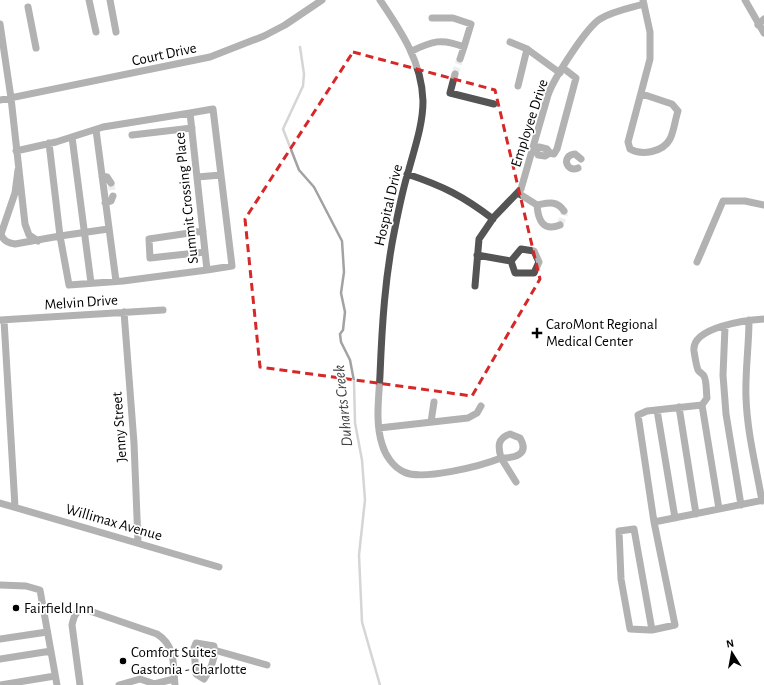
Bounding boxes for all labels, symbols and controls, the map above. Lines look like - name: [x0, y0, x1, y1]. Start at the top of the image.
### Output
- street label: Court Drive: [130, 40, 198, 69]
- street label: Employee Drive: [508, 77, 551, 169]
- street label: Summit Crossing Place: [172, 131, 201, 265]
- street label: Hospital Drive: [372, 163, 405, 247]
- street label: Melvin Drive: [44, 292, 118, 313]
- place label: CaroMont Regional Medical Center: [546, 317, 658, 349]
- marker: CaroMont Regional Medical Center: [531, 327, 543, 339]
- water label: Duharts Creek: [331, 364, 355, 448]
- street label: Jenny Street: [110, 391, 129, 463]
- street label: Willimax Avenue: [64, 502, 164, 543]
- place label: Fairfield Inn: [24, 601, 94, 616]
- marker: Fairfield Inn: [11, 603, 21, 613]
- north arrow: [712, 633, 752, 673]
- text: N: [725, 638, 735, 650]
- place label: Comfort Suites Gastonia - Charlotte: [131, 645, 247, 677]
- marker: Comfort Suites Gastonia - Charlotte: [118, 656, 128, 666]

